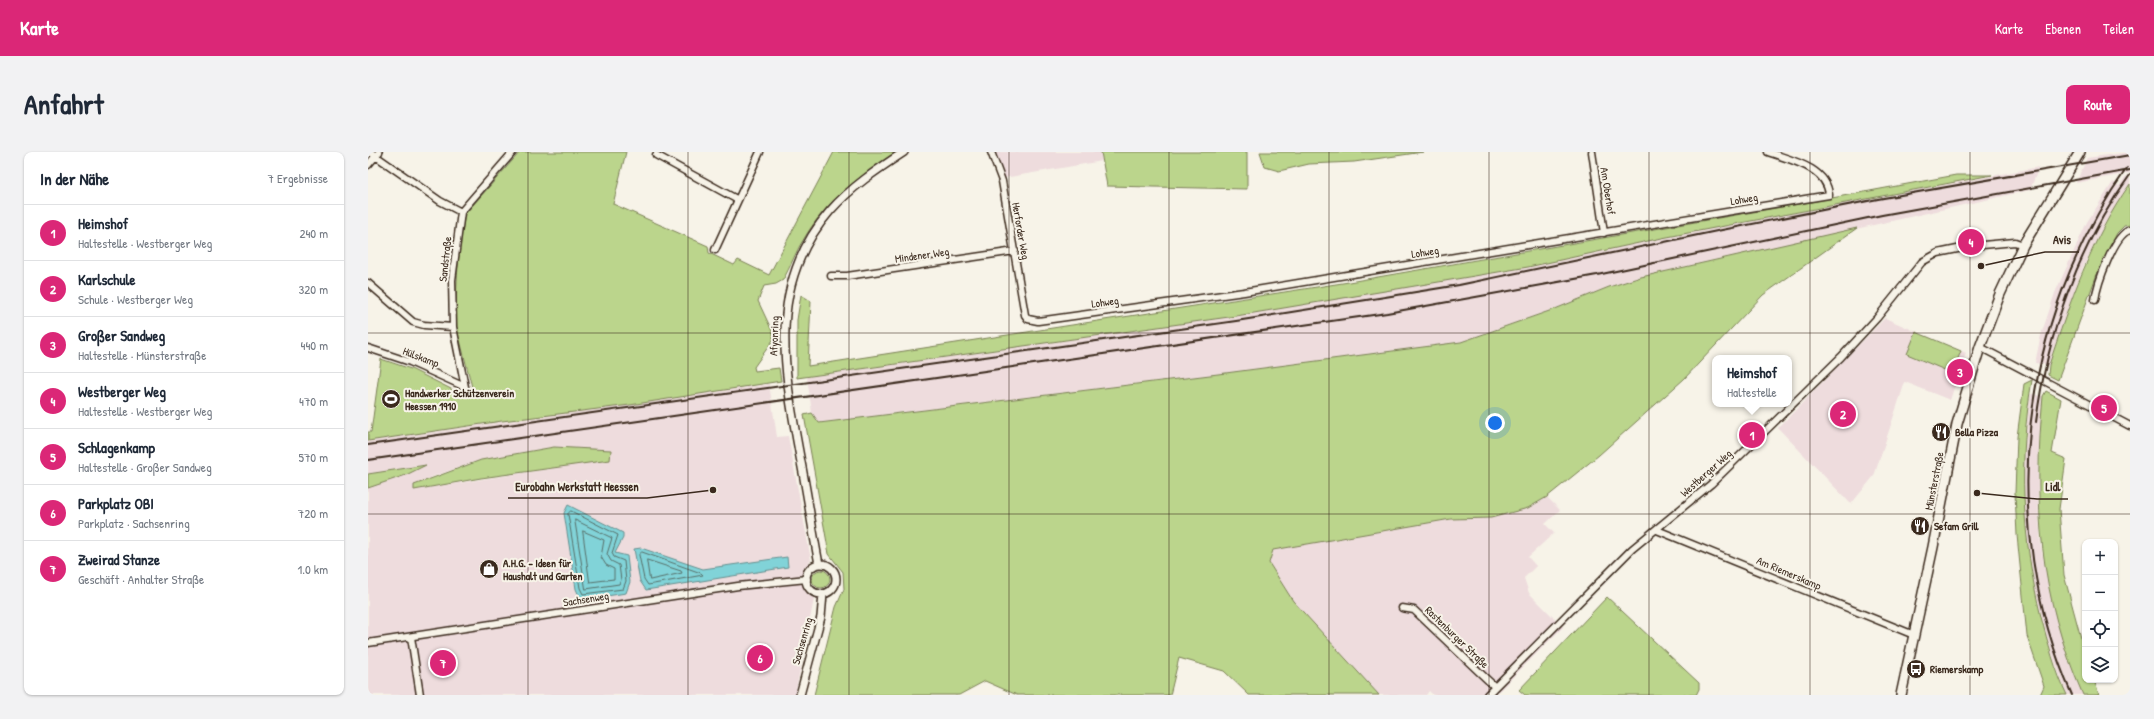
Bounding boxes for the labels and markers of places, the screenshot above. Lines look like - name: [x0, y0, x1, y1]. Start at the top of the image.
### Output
- pin: 4: [1958, 227, 1984, 257]
- callout: Avis: [2045, 228, 2079, 252]
- pin: 3: [1947, 357, 1973, 387]
- place label: Handwerker Schützenverein Heessen 1910: [405, 386, 514, 413]
- sports icon: Handwerker Schützenverein Heessen 1910: [380, 388, 402, 410]
- pin: 5: [2091, 393, 2117, 423]
- pin: 2: [1830, 399, 1856, 429]
- pin: 1: [1739, 420, 1765, 450]
- restaurant icon: Bella Pizza: [1930, 421, 1952, 443]
- place label: Bella Pizza: [1955, 425, 1999, 439]
- callout: Eurobahn Werkstatt Heessen: [508, 474, 647, 498]
- callout: Lidl: [2037, 475, 2068, 499]
- restaurant icon: Sefam Grill: [1909, 515, 1931, 537]
- place label: Sefam Grill: [1934, 519, 1980, 533]
- place label: A.H.G. - Ideen für Haushalt und Garten: [503, 556, 582, 583]
- shop icon: A.H.G. - Ideen für Haushalt und Garten: [478, 558, 500, 580]
- pin: 6: [747, 643, 773, 673]
- pin: 7: [430, 648, 456, 678]
- bus stop icon: Riemerskamp: [1905, 658, 1927, 680]
- place label: Riemerskamp: [1930, 662, 1984, 677]

